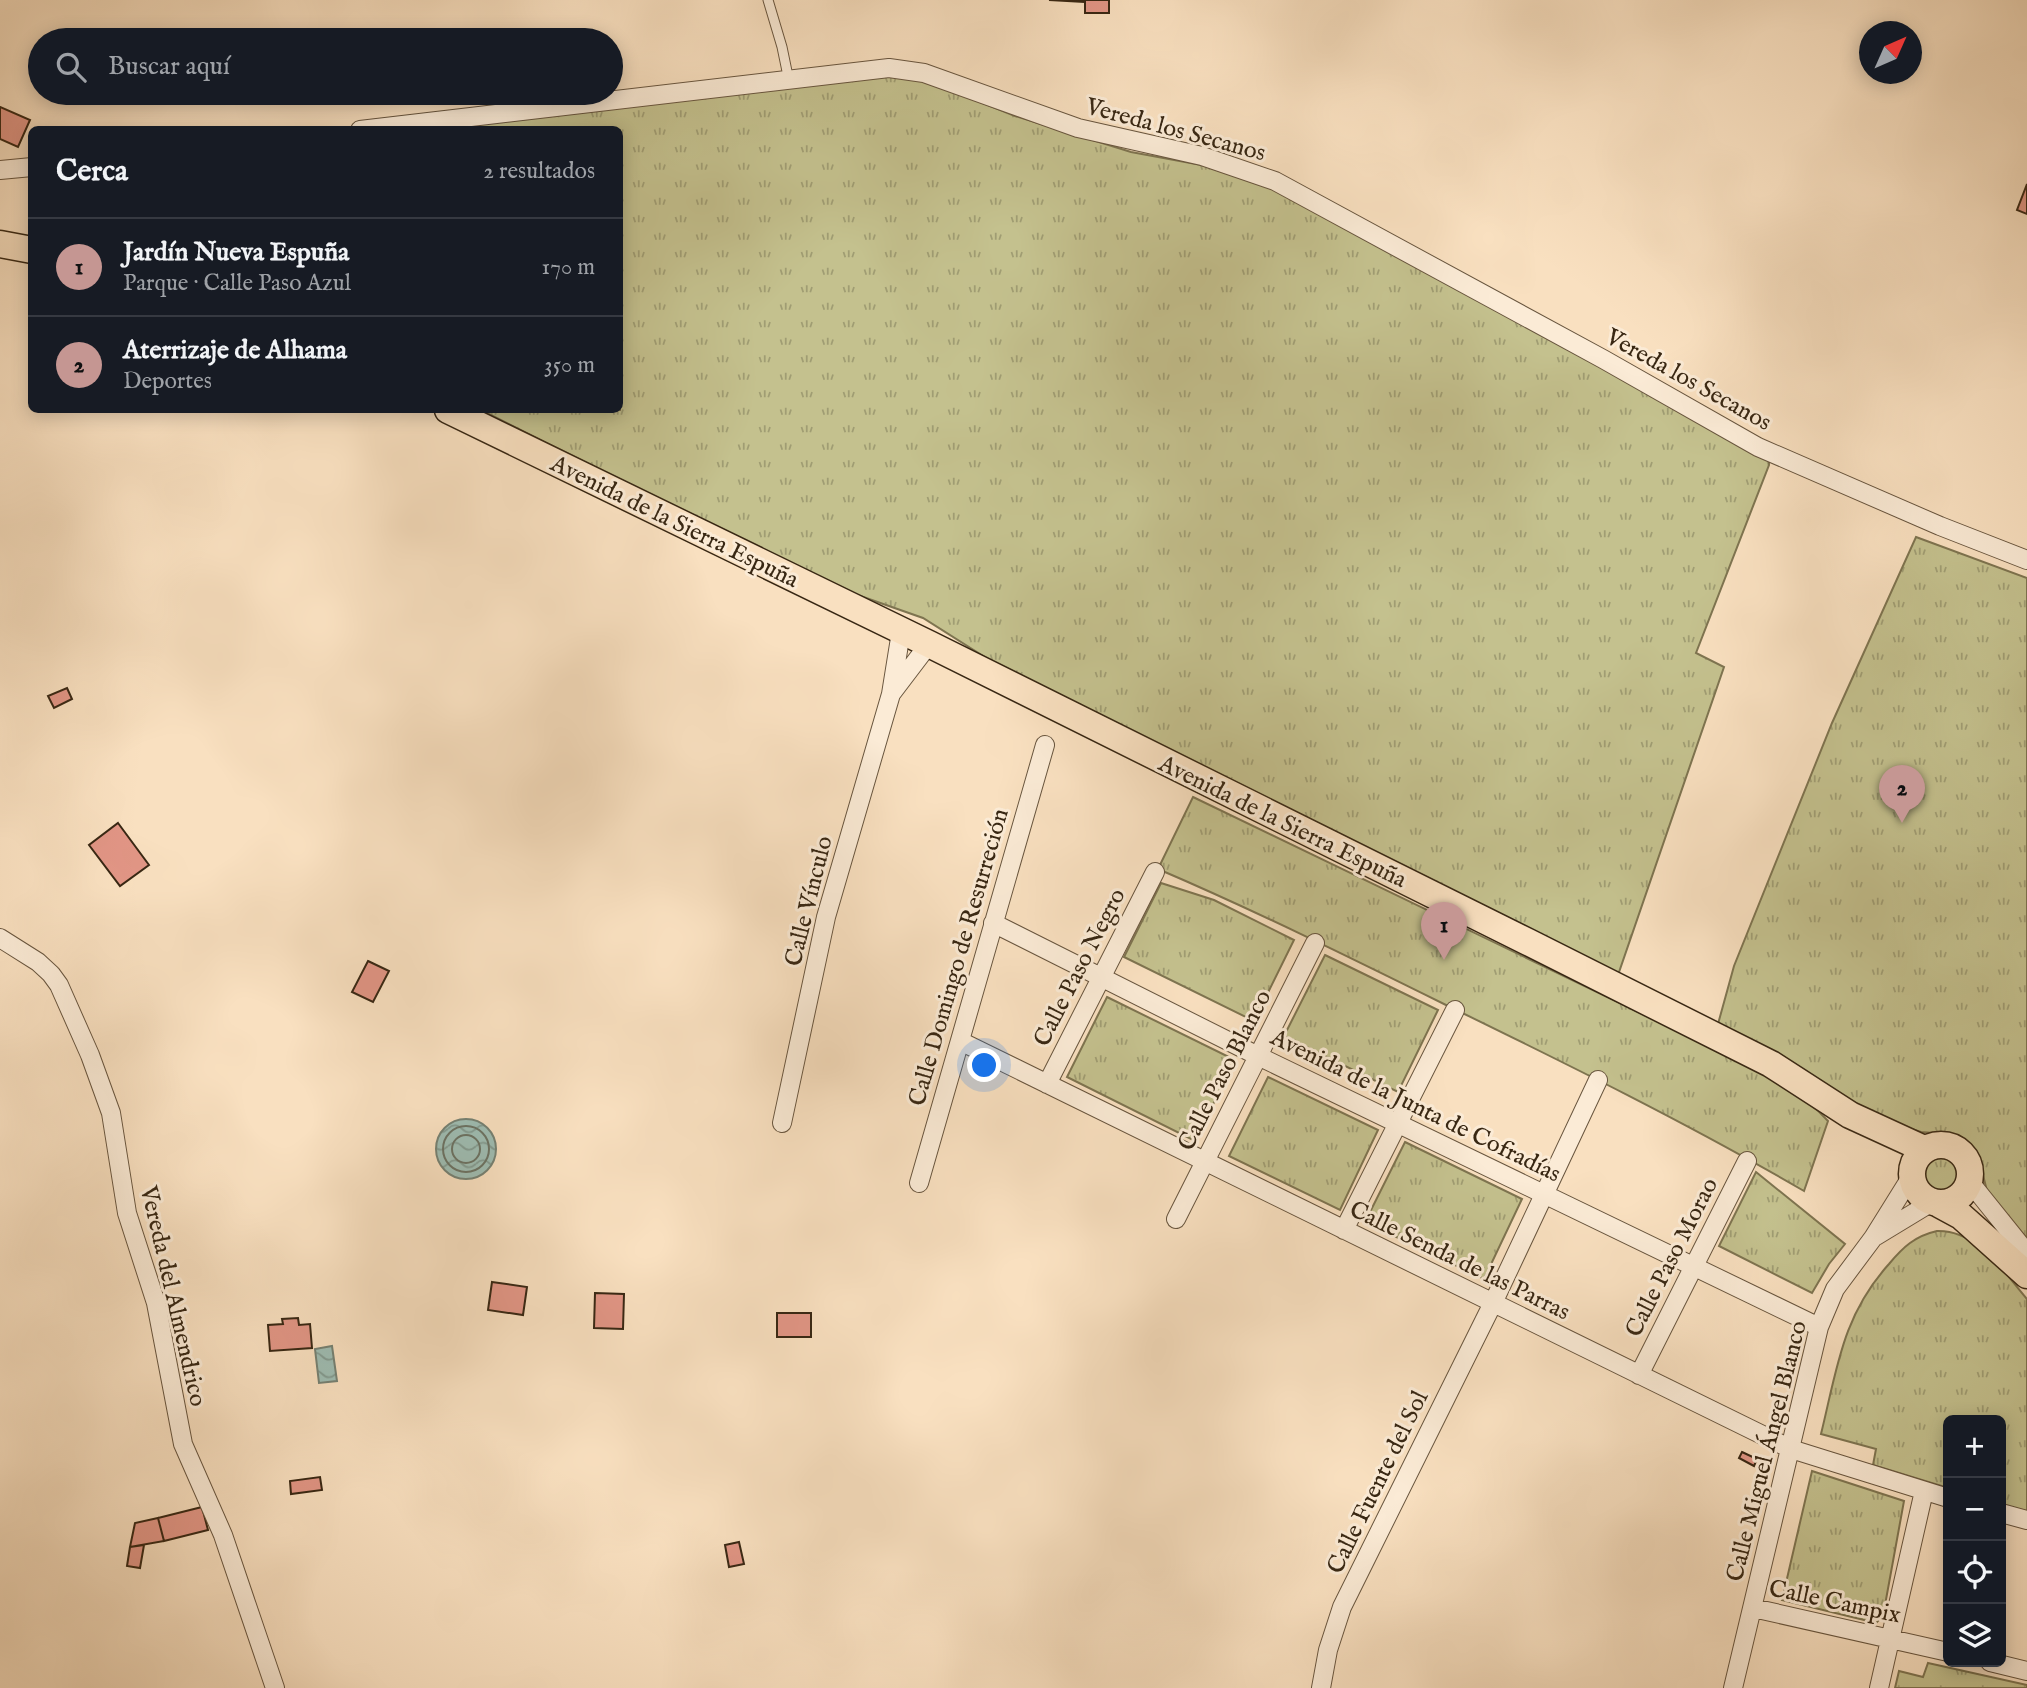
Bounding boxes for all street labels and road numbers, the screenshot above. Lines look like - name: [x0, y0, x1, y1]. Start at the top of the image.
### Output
- street label: Vereda los Secanos: [1081, 91, 1269, 169]
- street label: Vereda los Secanos: [1599, 321, 1777, 439]
- street label: Avenida de la Sierra Espuña: [544, 448, 804, 596]
- street label: Avenida de la Sierra Espuña: [1152, 748, 1412, 896]
- street label: Calle Domingo de Resurreción: [902, 805, 1017, 1110]
- street label: Calle Vínculo: [778, 833, 841, 970]
- street label: Calle Paso Negro: [1027, 883, 1134, 1052]
- street label: Calle Paso Blanco: [1171, 985, 1279, 1156]
- street label: Avenida de la Junta de Cofradías: [1264, 1022, 1566, 1190]
- street label: Calle Paso Morao: [1619, 1173, 1726, 1343]
- street label: Vereda del Almendrico: [132, 1182, 213, 1410]
- street label: Calle Senda de las Parras: [1344, 1194, 1575, 1328]
- street label: Calle Miguel Ángel Blanco: [1720, 1318, 1815, 1585]
- street label: Calle Fuente del Sol: [1321, 1386, 1436, 1579]
- street label: Calle Campix: [1766, 1573, 1904, 1632]

